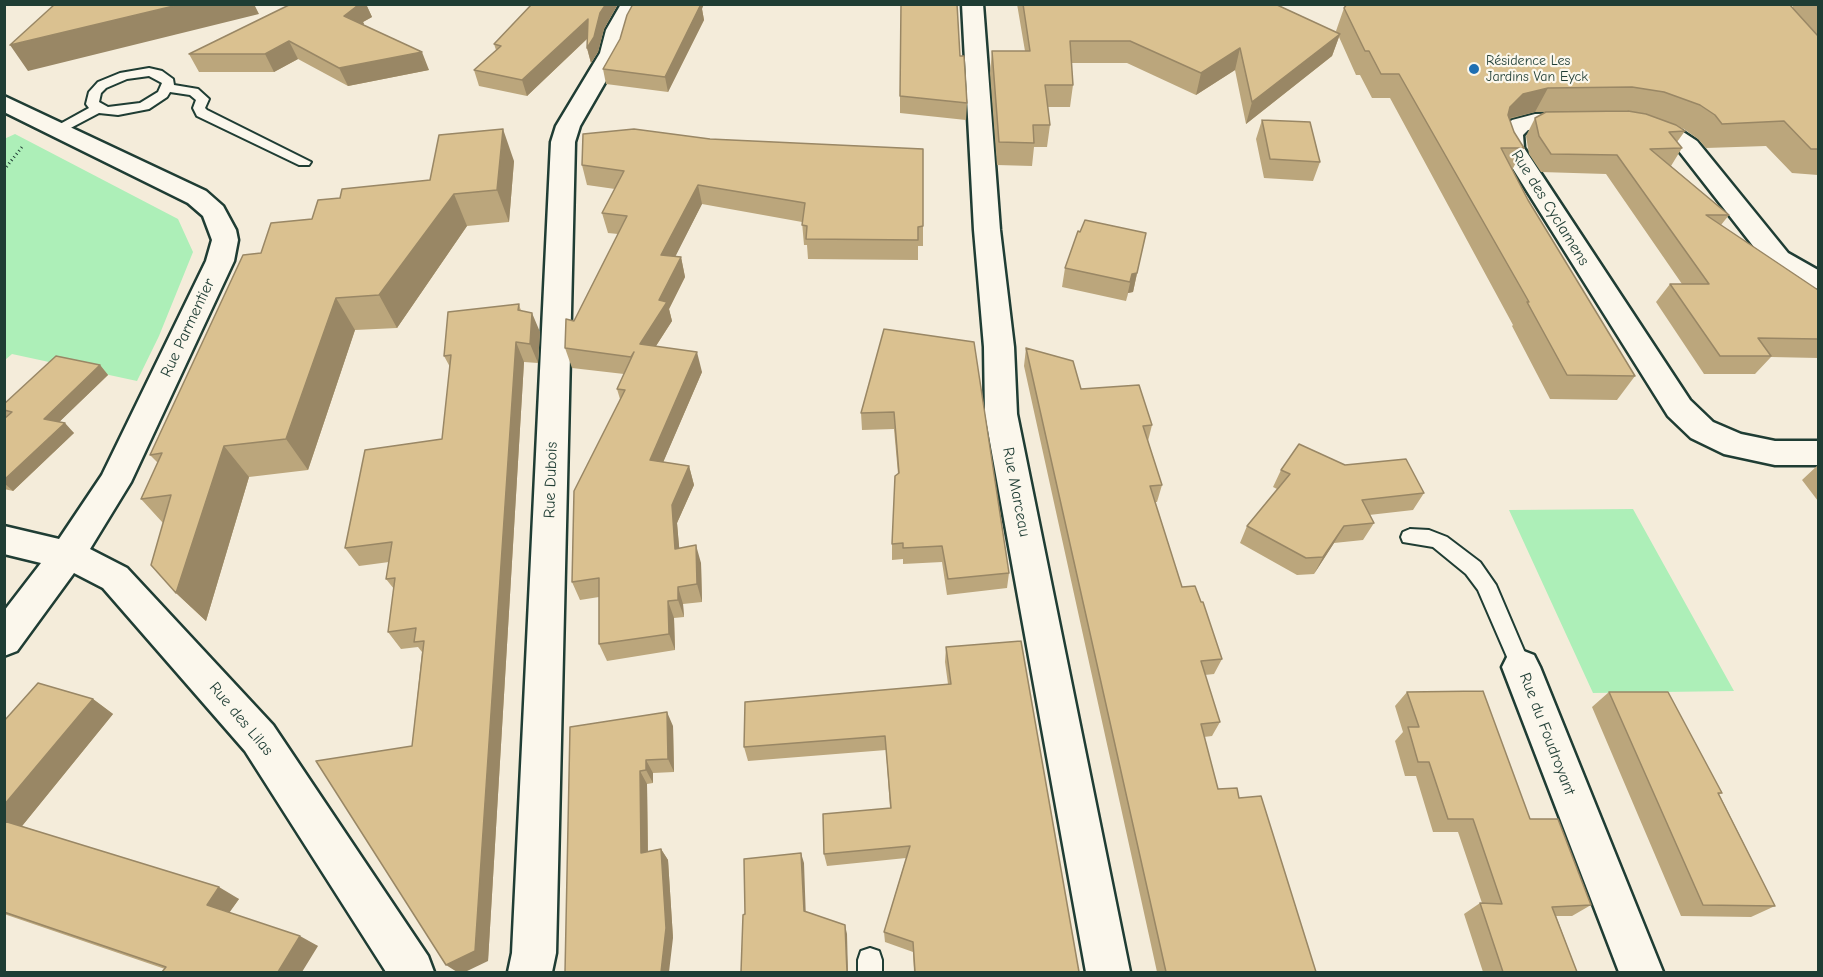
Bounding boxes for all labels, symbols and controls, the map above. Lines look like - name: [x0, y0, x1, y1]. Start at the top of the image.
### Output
- place label: Résidence Les Jardins Van Eyck: [1486, 53, 1588, 86]
- marker: Résidence Les Jardins Van Eyck: [1467, 62, 1481, 76]
- street label: Rue des Cyclamens: [1507, 147, 1593, 269]
- street label: Rue Parmentier: [157, 276, 219, 380]
- street label: Rue Dubois: [540, 441, 562, 519]
- street label: Rue Marceau: [998, 446, 1034, 538]
- street label: Rue du Foudroyant: [1515, 670, 1579, 798]
- street label: Rue des Lilas: [205, 679, 277, 759]

